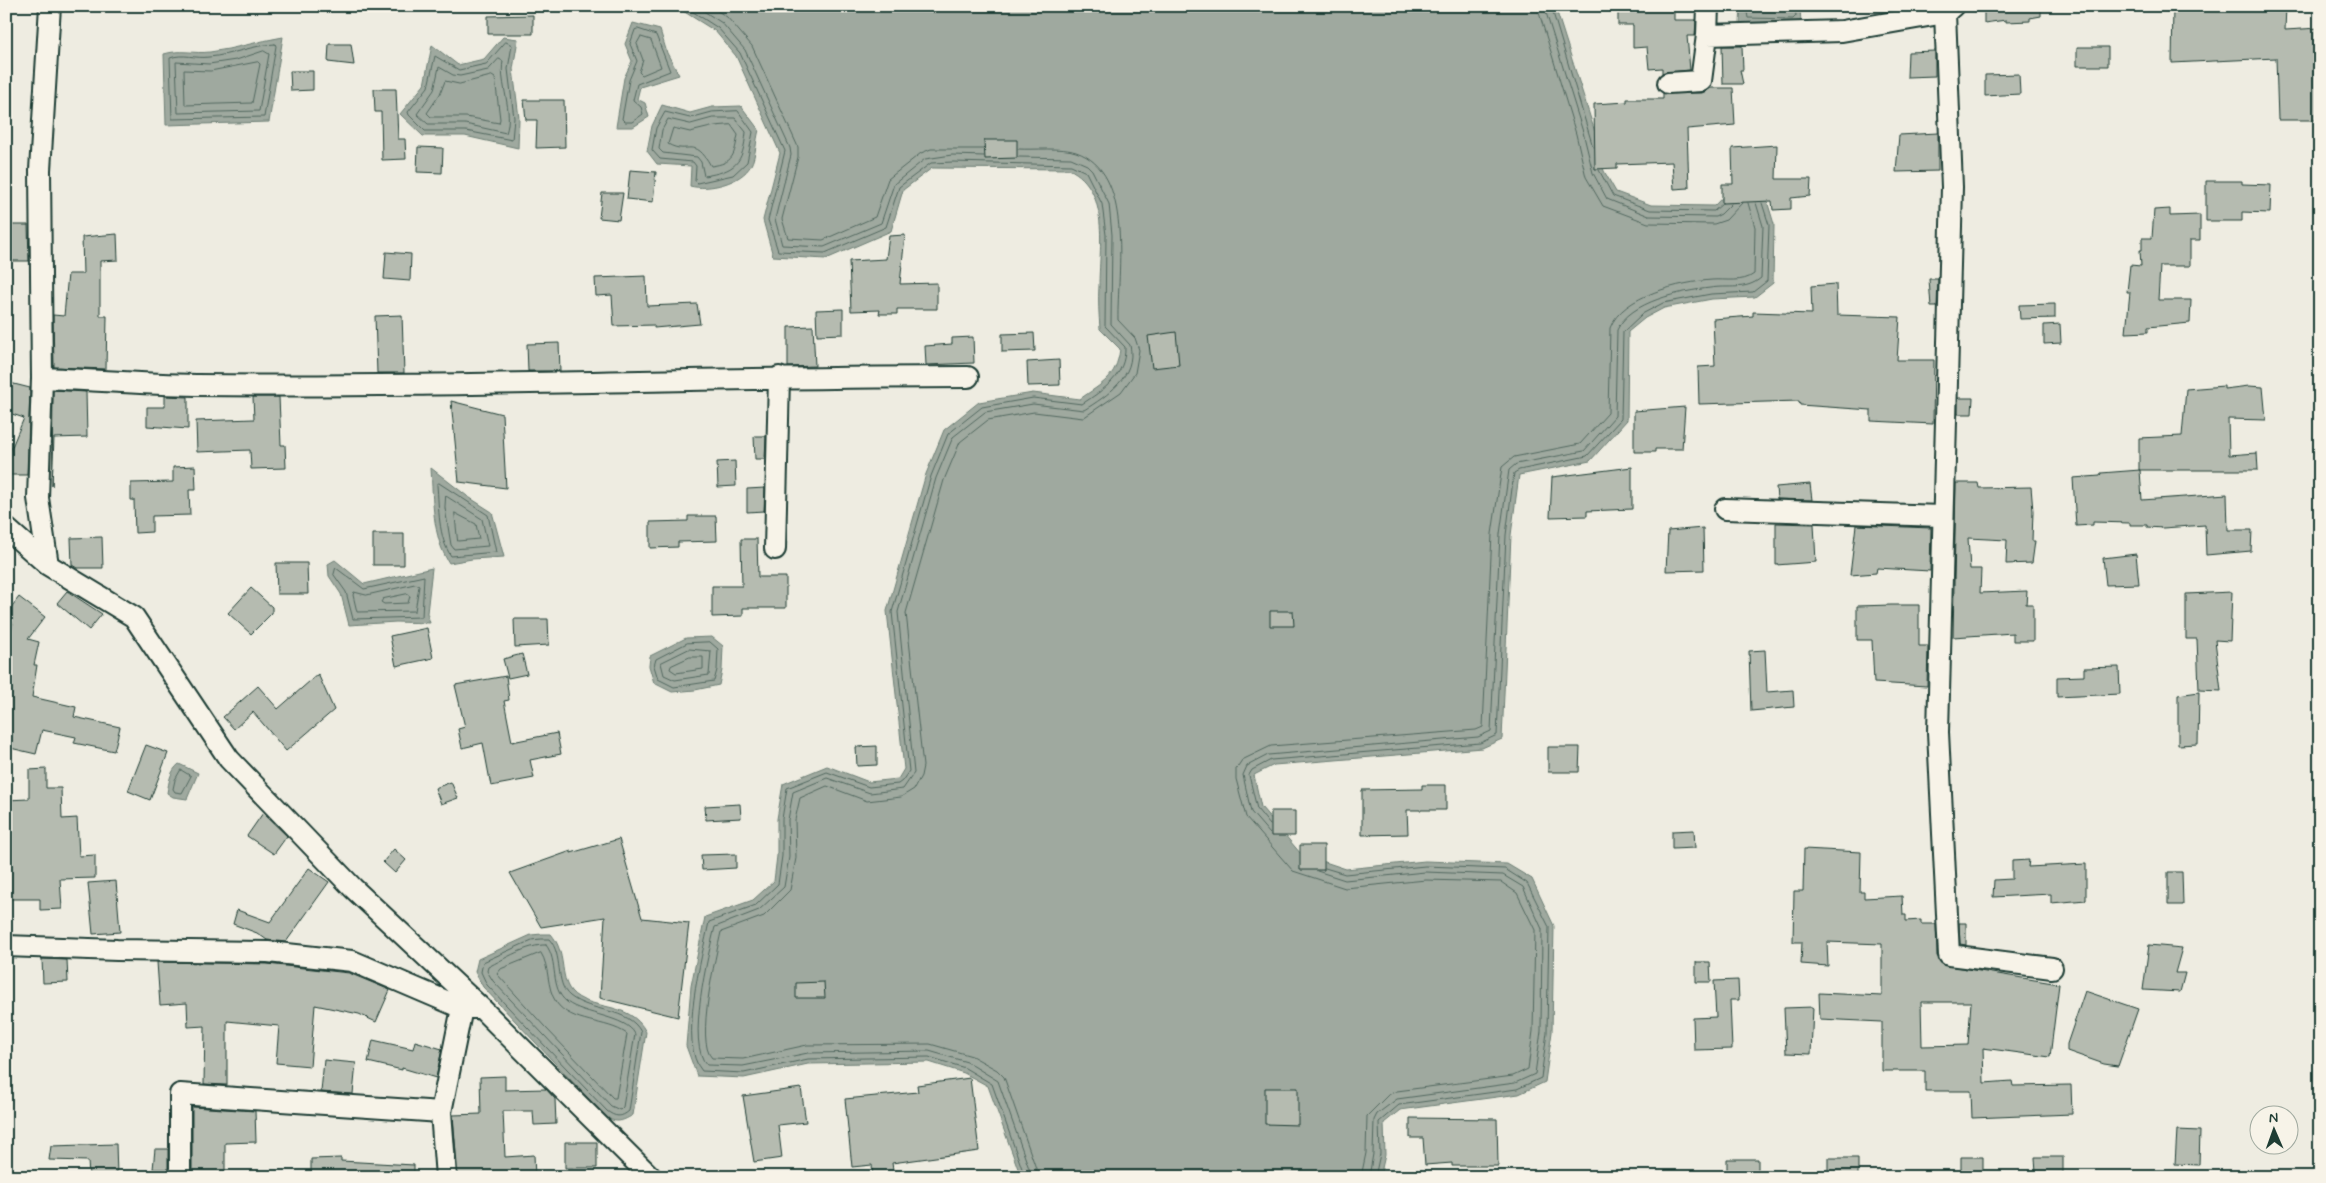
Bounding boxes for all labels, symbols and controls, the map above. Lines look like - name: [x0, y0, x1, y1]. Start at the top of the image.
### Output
- north arrow: [2248, 1106, 2298, 1156]
- text: N: [2269, 1109, 2279, 1127]

